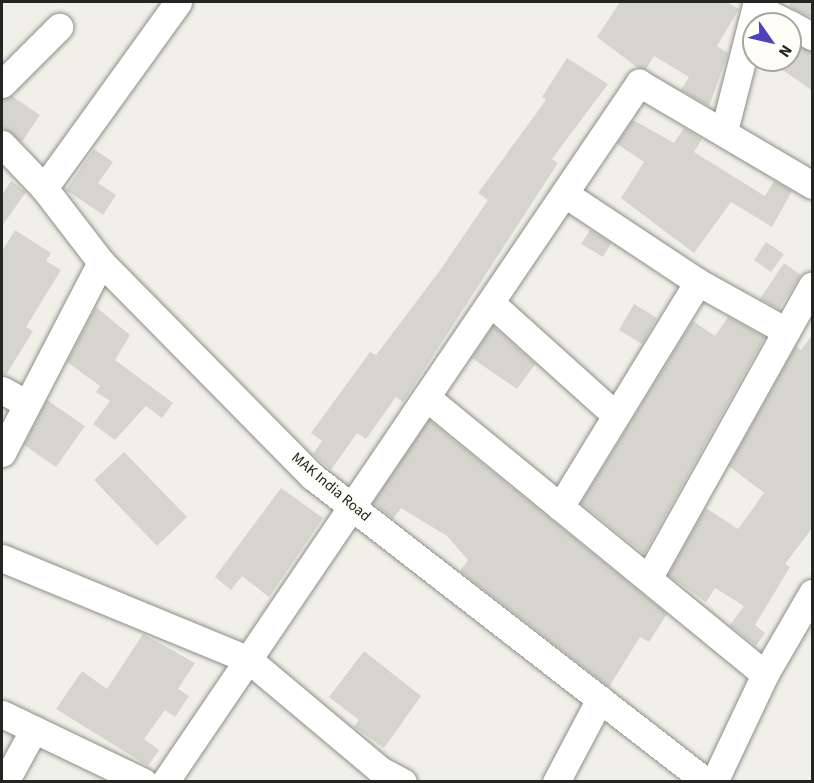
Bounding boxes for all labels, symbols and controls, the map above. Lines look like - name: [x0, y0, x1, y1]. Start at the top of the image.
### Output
- north arrow: [742, 12, 802, 72]
- text: N: [773, 40, 797, 62]
- street label: MAK India Road: [288, 449, 374, 525]

